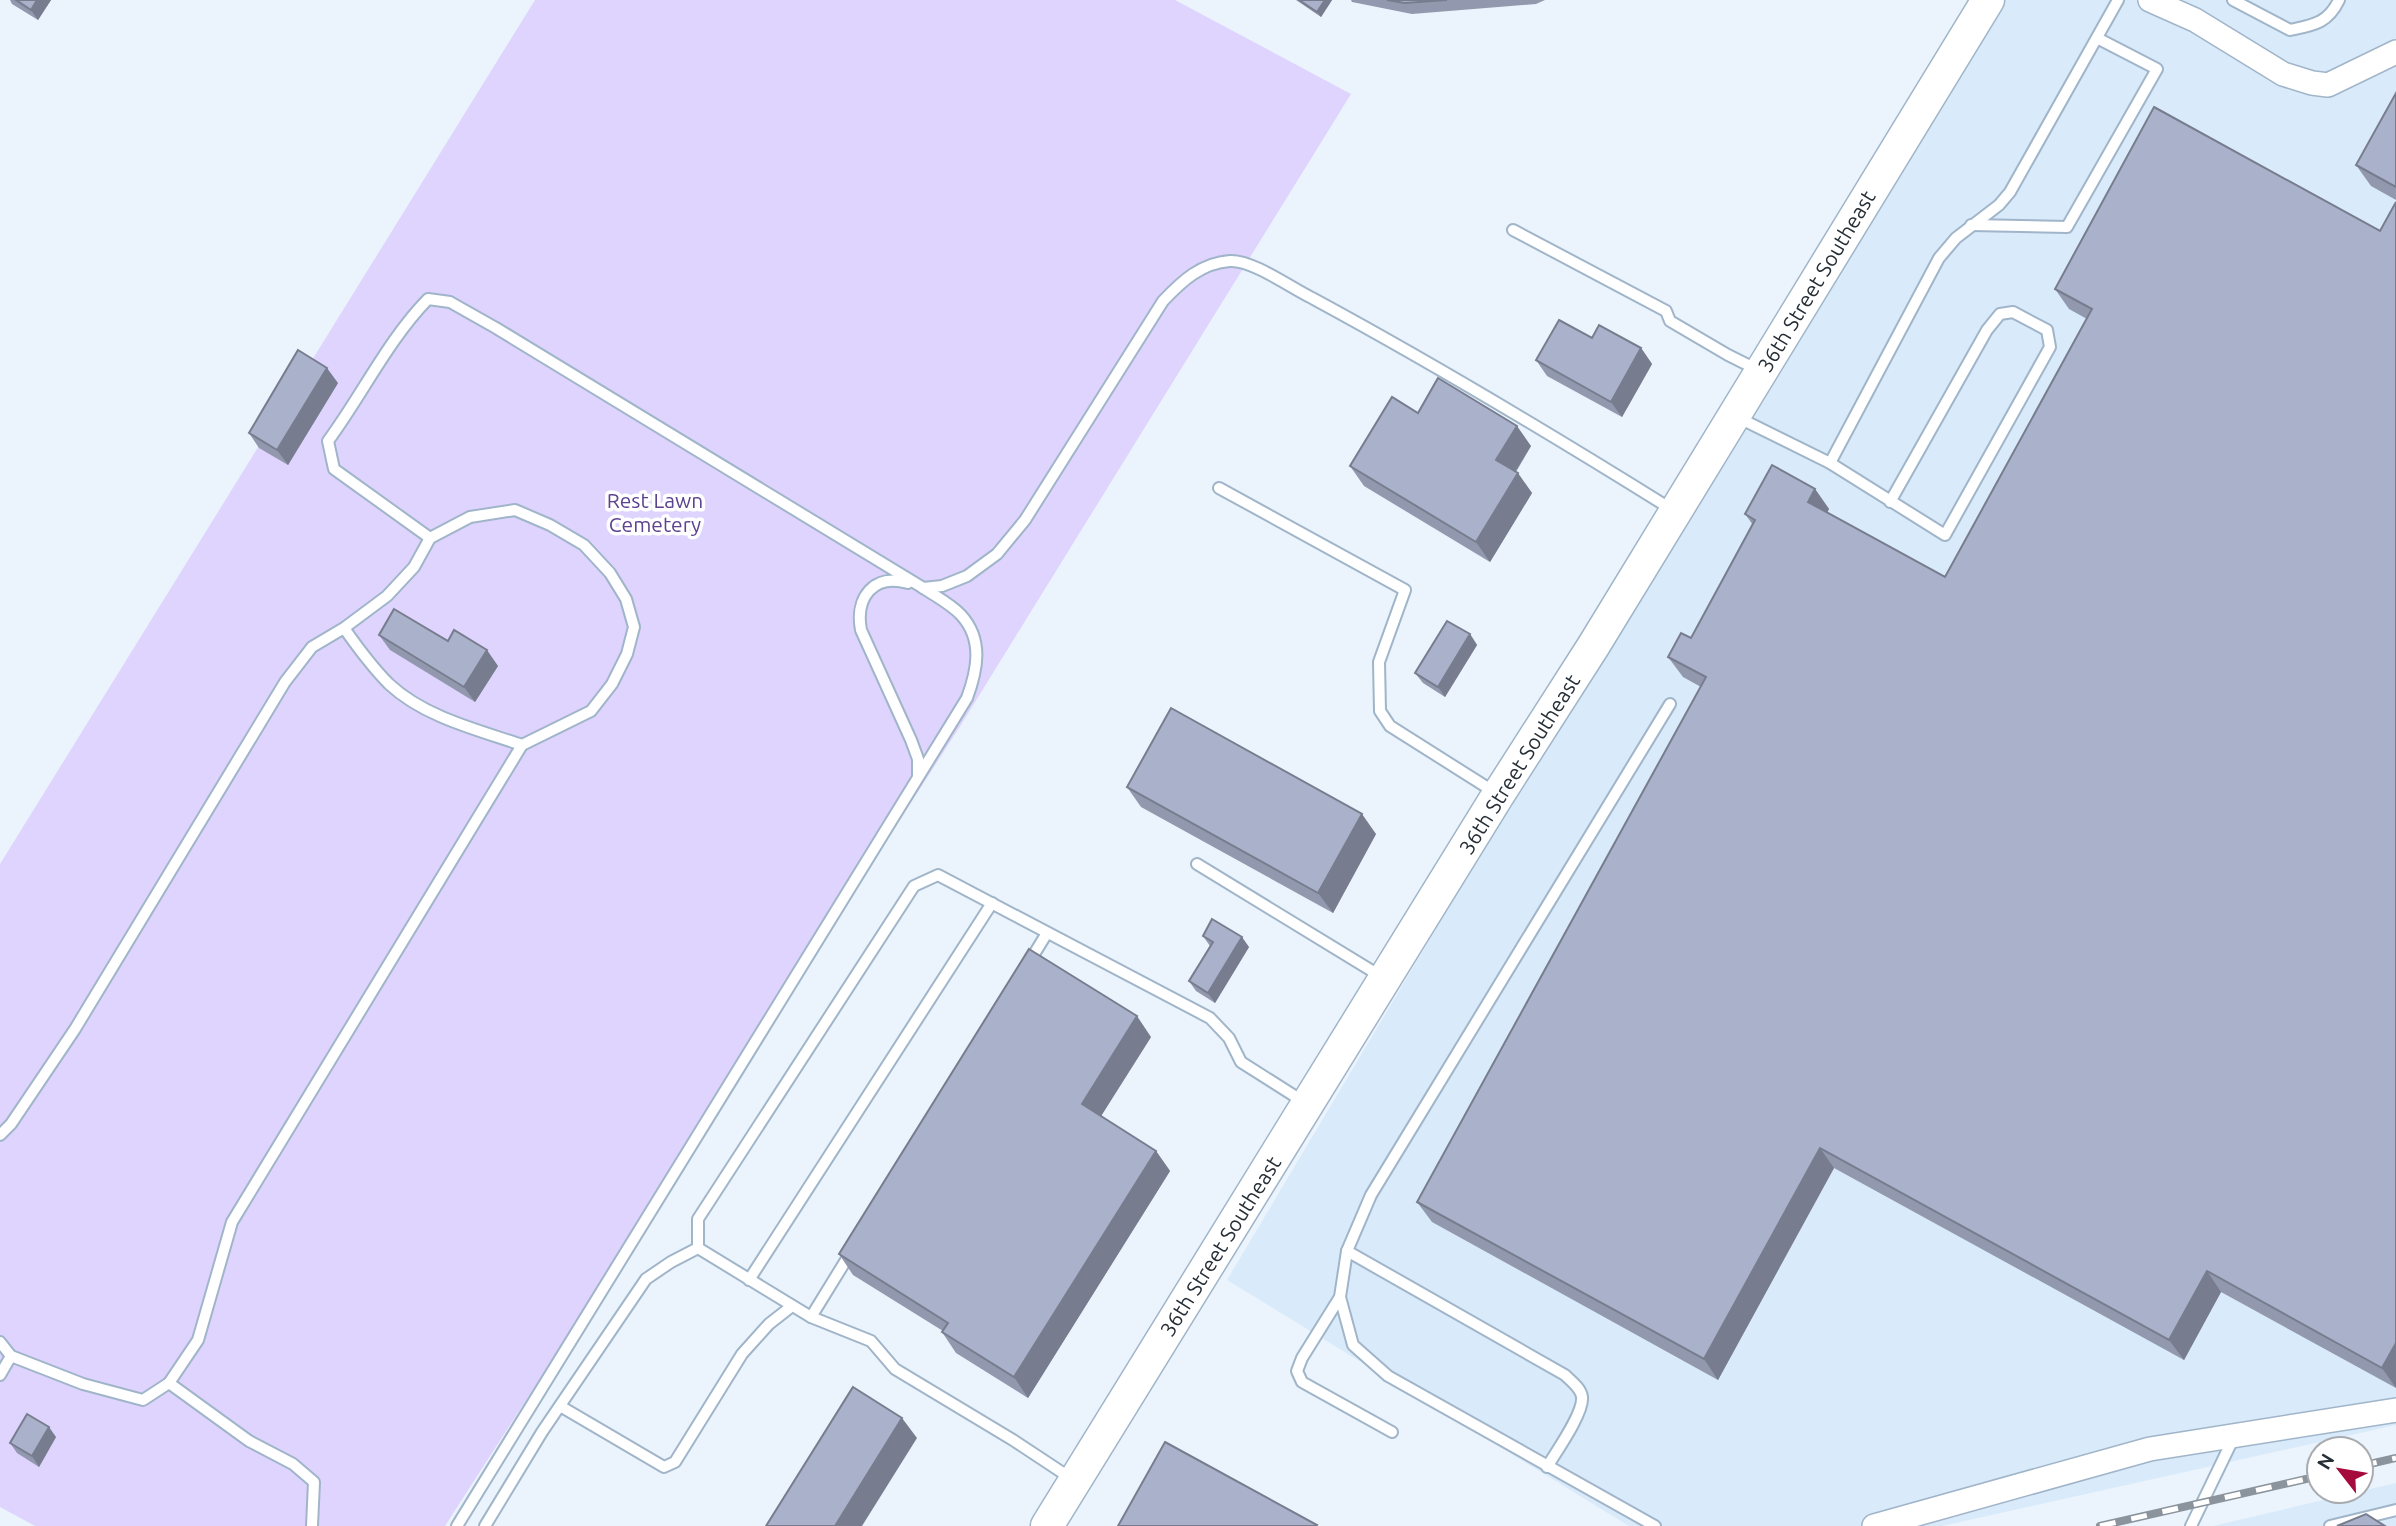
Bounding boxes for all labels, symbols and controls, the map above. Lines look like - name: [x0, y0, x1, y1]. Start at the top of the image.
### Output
- street label: 36th Street Southeast: [1752, 186, 1880, 376]
- park label: Rest Lawn Cemetery: [607, 488, 703, 536]
- street label: 36th Street Southeast: [1454, 670, 1584, 858]
- street label: 36th Street Southeast: [1155, 1152, 1285, 1340]
- north arrow: [2305, 1435, 2375, 1505]
- text: N: [2312, 1449, 2339, 1473]

